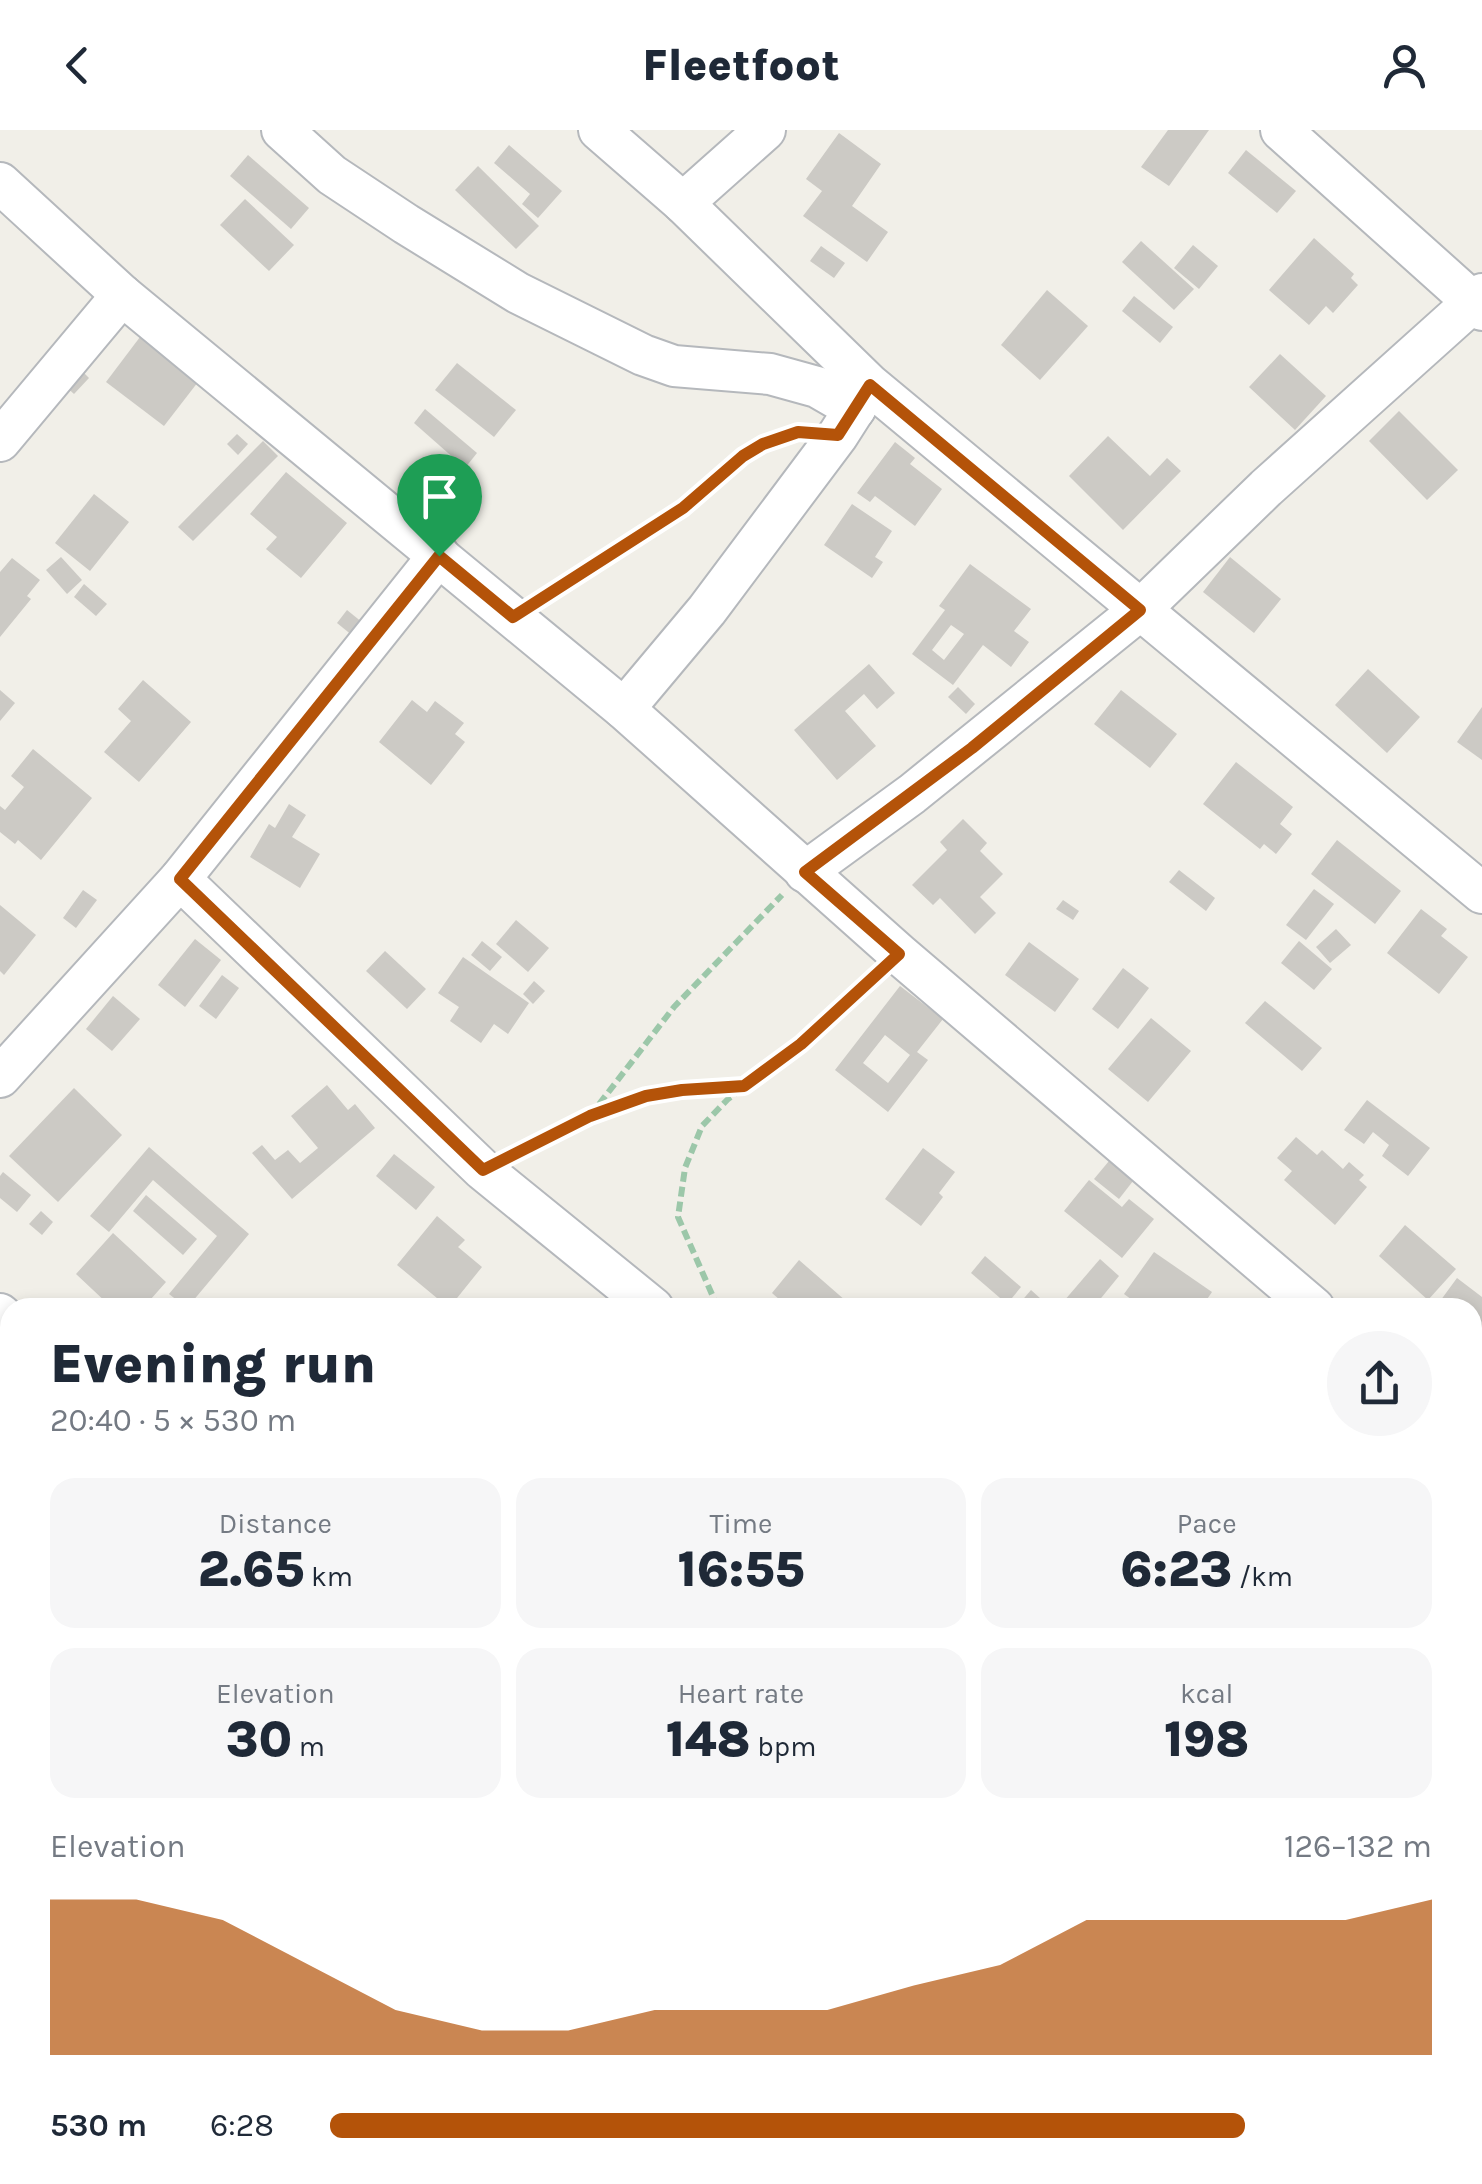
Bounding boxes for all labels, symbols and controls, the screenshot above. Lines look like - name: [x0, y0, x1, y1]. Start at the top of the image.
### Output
- icon: back: [50, 38, 105, 93]
- icon: person: [1377, 38, 1432, 93]
- text: Fleetfoot: [642, 39, 840, 91]
- pin: [397, 454, 482, 557]
- icon: arrive: [412, 469, 467, 524]
- button: share: [1327, 1331, 1432, 1436]
- text: Evening run: [50, 1332, 376, 1396]
- text: 20:40 · 5 × 530 m: [50, 1402, 296, 1439]
- text: Distance: [219, 1507, 332, 1540]
- text: Time: [710, 1507, 772, 1540]
- text: Pace: [1177, 1507, 1237, 1540]
- text: 2.65: [198, 1540, 304, 1599]
- text: 16:55: [678, 1540, 804, 1599]
- text: 6:23: [1120, 1540, 1232, 1599]
- text: km: [304, 1560, 353, 1593]
- text: /km: [1232, 1560, 1293, 1593]
- text: Elevation: [216, 1677, 335, 1710]
- text: Heart rate: [678, 1677, 804, 1710]
- text: kcal: [1180, 1677, 1233, 1710]
- text: 30: [226, 1710, 292, 1769]
- text: 148: [666, 1710, 751, 1769]
- text: 198: [1164, 1710, 1249, 1769]
- text: m: [292, 1730, 325, 1763]
- text: bpm: [751, 1730, 816, 1763]
- text: Elevation: [50, 1828, 185, 1865]
- text: 126–132 m: [1284, 1828, 1432, 1865]
- text: 530 m: [50, 2107, 147, 2144]
- text: 6:28: [210, 2107, 274, 2144]

